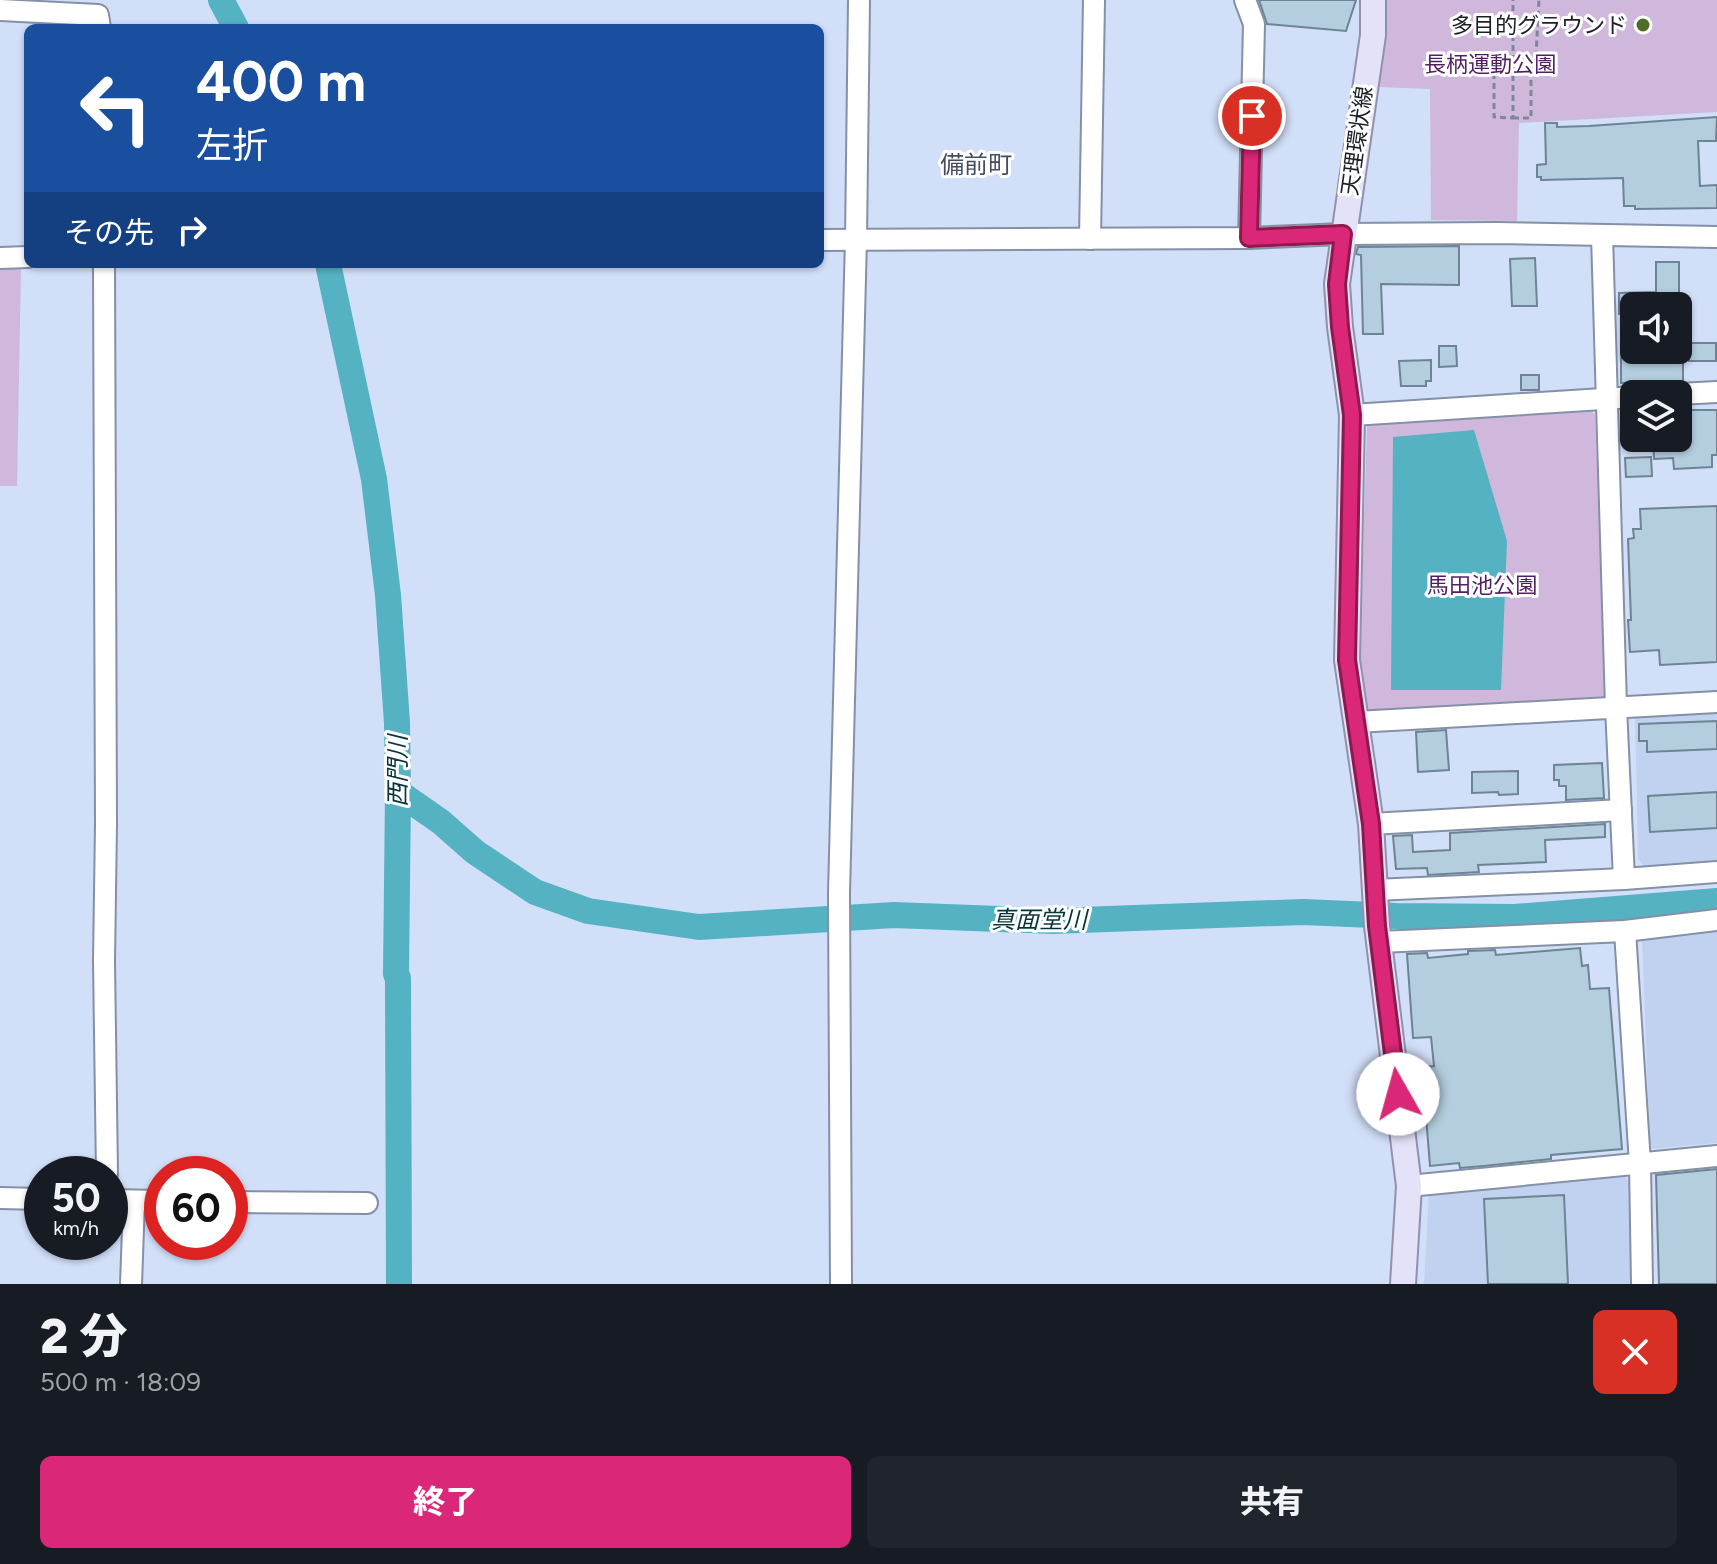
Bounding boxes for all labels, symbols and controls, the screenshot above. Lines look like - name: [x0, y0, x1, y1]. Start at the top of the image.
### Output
- place label: 多目的グラウンド: [1451, 12, 1627, 39]
- marker: 多目的グラウンド: [1634, 16, 1652, 34]
- text: 400 m: [196, 48, 366, 115]
- park label: 長柄運動公園: [1424, 51, 1556, 78]
- icon: left: [64, 56, 168, 160]
- pin: [1218, 82, 1286, 150]
- street label: 天理環状線: [1336, 85, 1378, 197]
- icon: arrive: [1230, 94, 1274, 138]
- text: 左折: [196, 124, 268, 167]
- district label: 備前町: [940, 150, 1012, 179]
- icon: right: [170, 208, 214, 252]
- text: その先: [64, 214, 154, 251]
- map controls: [1620, 292, 1692, 452]
- button: sound: [1620, 292, 1692, 364]
- button: layers: [1620, 380, 1692, 452]
- park label: 馬田池公園: [1427, 572, 1537, 599]
- water label: 西門川: [383, 732, 412, 807]
- water label: 真面堂川: [991, 905, 1090, 934]
- position arrow: [1356, 1052, 1440, 1136]
- speed limit sign: 60: [144, 1156, 248, 1260]
- text: 50: [51, 1174, 101, 1222]
- text: km/h: [53, 1216, 99, 1240]
- text: 2 分: [40, 1307, 127, 1365]
- button: close: [1593, 1310, 1677, 1394]
- text: 500 m · 18:09: [40, 1366, 201, 1398]
- button: 終了: [40, 1456, 851, 1548]
- button: 共有: [867, 1456, 1677, 1548]

